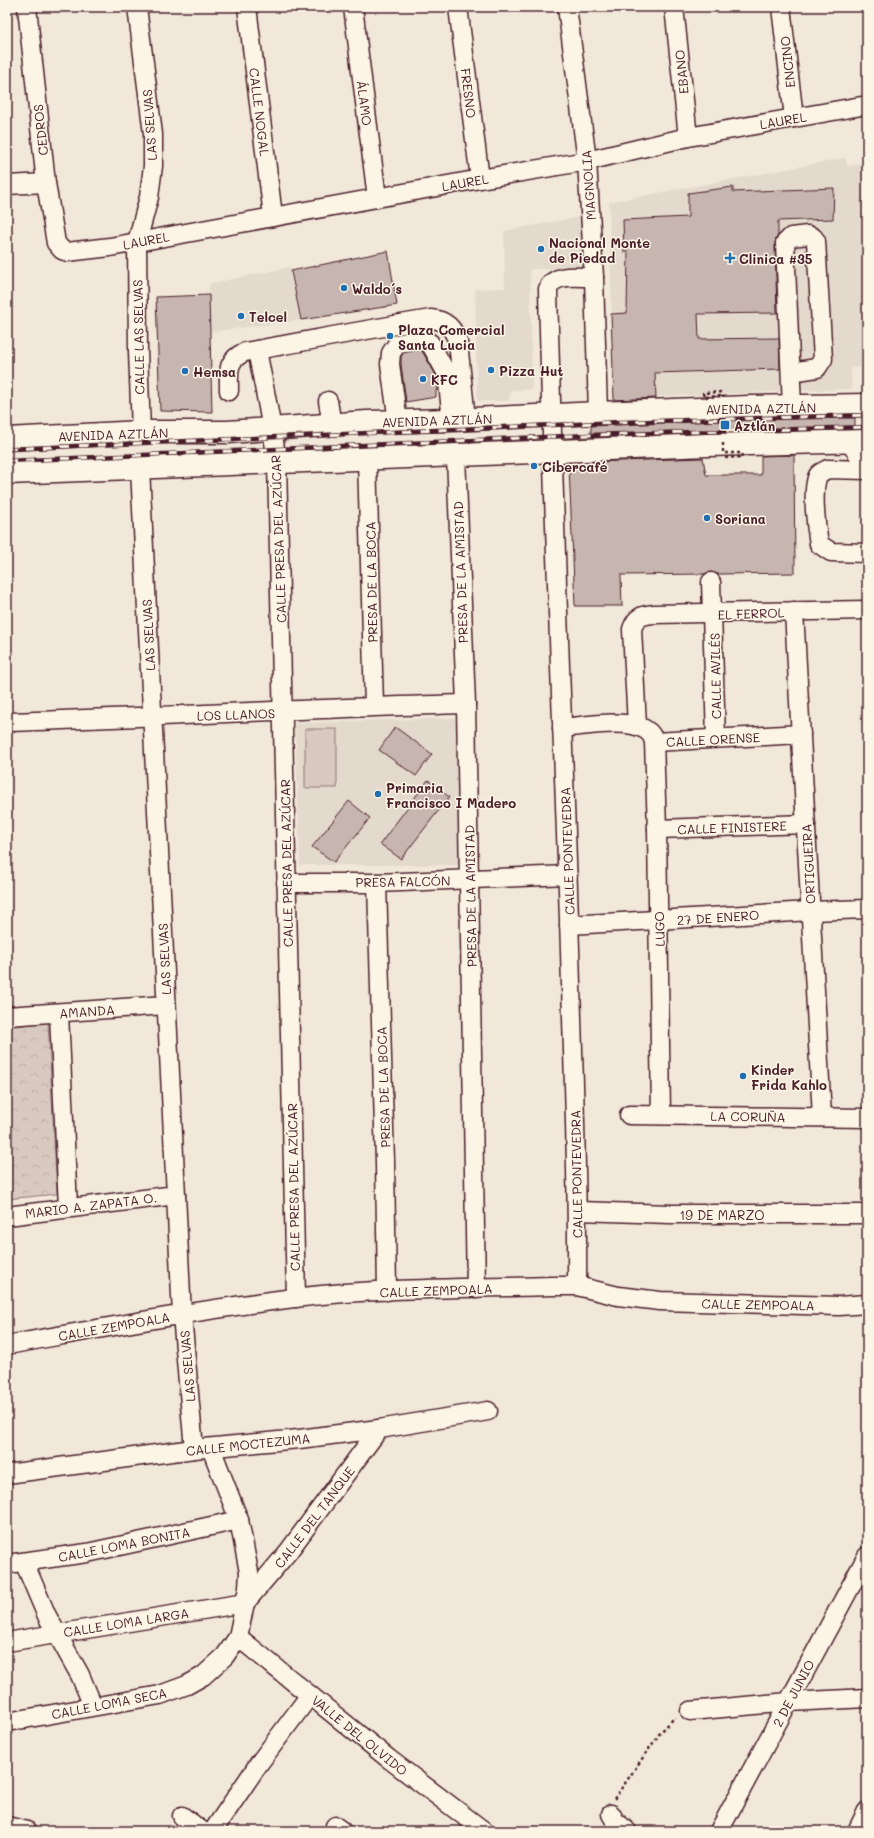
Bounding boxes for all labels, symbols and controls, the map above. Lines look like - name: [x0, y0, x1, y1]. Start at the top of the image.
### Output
- street label: ENCINO: [776, 35, 798, 89]
- street label: EBANO: [670, 49, 692, 95]
- street label: CALLE NOGAL: [246, 67, 274, 157]
- street label: FRESNO: [458, 67, 480, 119]
- street label: ÁLAMO: [354, 79, 376, 127]
- street label: LAS SELVAS: [138, 89, 160, 161]
- street label: CEDROS: [29, 103, 51, 157]
- street label: LAUREL: [758, 108, 808, 132]
- street label: MAGNOLIA: [577, 149, 599, 221]
- street label: LAUREL: [440, 170, 490, 194]
- street label: LAUREL: [121, 227, 171, 253]
- place label: Nacional Monte de Piedad: [549, 234, 650, 266]
- marker: Nacional Monte de Piedad: [536, 244, 546, 254]
- place label: Clinica #35: [739, 250, 813, 267]
- marker: Clinica #35: [724, 252, 736, 264]
- street label: CALLE LAS SELVAS: [128, 279, 148, 395]
- place label: Waldo´s: [352, 280, 402, 297]
- marker: Waldo´s: [339, 283, 349, 293]
- place label: Telcel: [249, 308, 287, 325]
- marker: Telcel: [236, 311, 246, 321]
- place label: Plaza Comercial Santa Lucia: [398, 321, 504, 353]
- marker: Plaza Comercial Santa Lucia: [385, 331, 395, 341]
- place label: Pizza Hut: [499, 362, 564, 379]
- place label: Hemsa: [193, 363, 236, 380]
- marker: Pizza Hut: [486, 365, 496, 375]
- marker: Hemsa: [180, 366, 190, 376]
- place label: KFC: [431, 371, 458, 388]
- marker: KFC: [418, 374, 428, 384]
- street label: AVENIDA AZTLÁN: [706, 399, 816, 417]
- street label: AVENIDA AZTLÁN: [381, 410, 493, 430]
- place label: Aztlán: [734, 417, 775, 434]
- marker: Aztlán: [719, 419, 731, 431]
- street label: AVENIDA AZTLÁN: [57, 424, 169, 444]
- street label: CALLE PRESA DEL AZÚCAR: [267, 455, 289, 623]
- place label: Cibercafé: [542, 458, 608, 475]
- marker: Cibercafé: [529, 461, 539, 471]
- street label: PRESA DE LA AMISTAD: [449, 501, 471, 643]
- place label: Soriana: [715, 510, 766, 527]
- marker: Soriana: [702, 513, 712, 523]
- street label: PRESA DE LA BOCA: [361, 521, 381, 643]
- street label: LAS SELVAS: [138, 599, 158, 671]
- street label: EL FERROL: [717, 603, 785, 623]
- street label: CALLE AVILÉS: [706, 633, 724, 719]
- street label: LOS LLANOS: [196, 704, 276, 724]
- street label: CALLE ORENSE: [666, 728, 760, 750]
- street label: CALLE PRESA DEL AZÚCAR: [276, 779, 296, 947]
- place label: Primaria Francisco I Madero: [386, 779, 516, 811]
- street label: CALLE PONTEVEDRA: [556, 787, 578, 915]
- marker: Primaria Francisco I Madero: [373, 789, 383, 799]
- street label: CALLE FINISTERE: [677, 817, 787, 837]
- street label: ORTIGUEIRA: [797, 823, 819, 905]
- street label: PRESA DE LA AMISTAD: [460, 825, 480, 967]
- street label: PRESA FALCÓN: [355, 872, 451, 890]
- street label: 27 DE ENERO: [676, 906, 760, 928]
- street label: LUGO: [650, 911, 668, 947]
- street label: LAS SELVAS: [154, 923, 174, 995]
- street label: AMANDA: [59, 1001, 115, 1021]
- street label: PRESA DE LA BOCA: [372, 1026, 394, 1148]
- place label: Kinder Frida Kahlo: [751, 1061, 827, 1093]
- marker: Kinder Frida Kahlo: [738, 1071, 748, 1081]
- street label: CALLE PRESA DEL AZÚCAR: [283, 1103, 303, 1271]
- street label: LA CORUÑA: [710, 1107, 786, 1125]
- street label: CALLE PONTEVEDRA: [566, 1110, 586, 1238]
- street label: MARIO A. ZAPATA O.: [24, 1188, 158, 1222]
- street label: 19 DE MARZO: [680, 1206, 764, 1223]
- street label: CALLE ZEMPOALA: [379, 1280, 493, 1300]
- street label: CALLE ZEMPOALA: [701, 1295, 815, 1313]
- street label: CALLE ZEMPOALA: [57, 1308, 171, 1344]
- street label: LAS SELVAS: [175, 1330, 199, 1402]
- street label: CALLE MOCTEZUMA: [185, 1429, 311, 1459]
- street label: CALLE DEL TANQUE: [270, 1463, 358, 1571]
- street label: CALLE LOMA BONITA: [57, 1523, 191, 1565]
- street label: CALLE LOMA LARGA: [62, 1604, 190, 1640]
- street label: 2 DE JUNIO: [768, 1657, 818, 1729]
- street label: CALLE LOMA SECA: [50, 1683, 168, 1723]
- street label: VALLE DEL OLVIDO: [309, 1691, 411, 1779]

